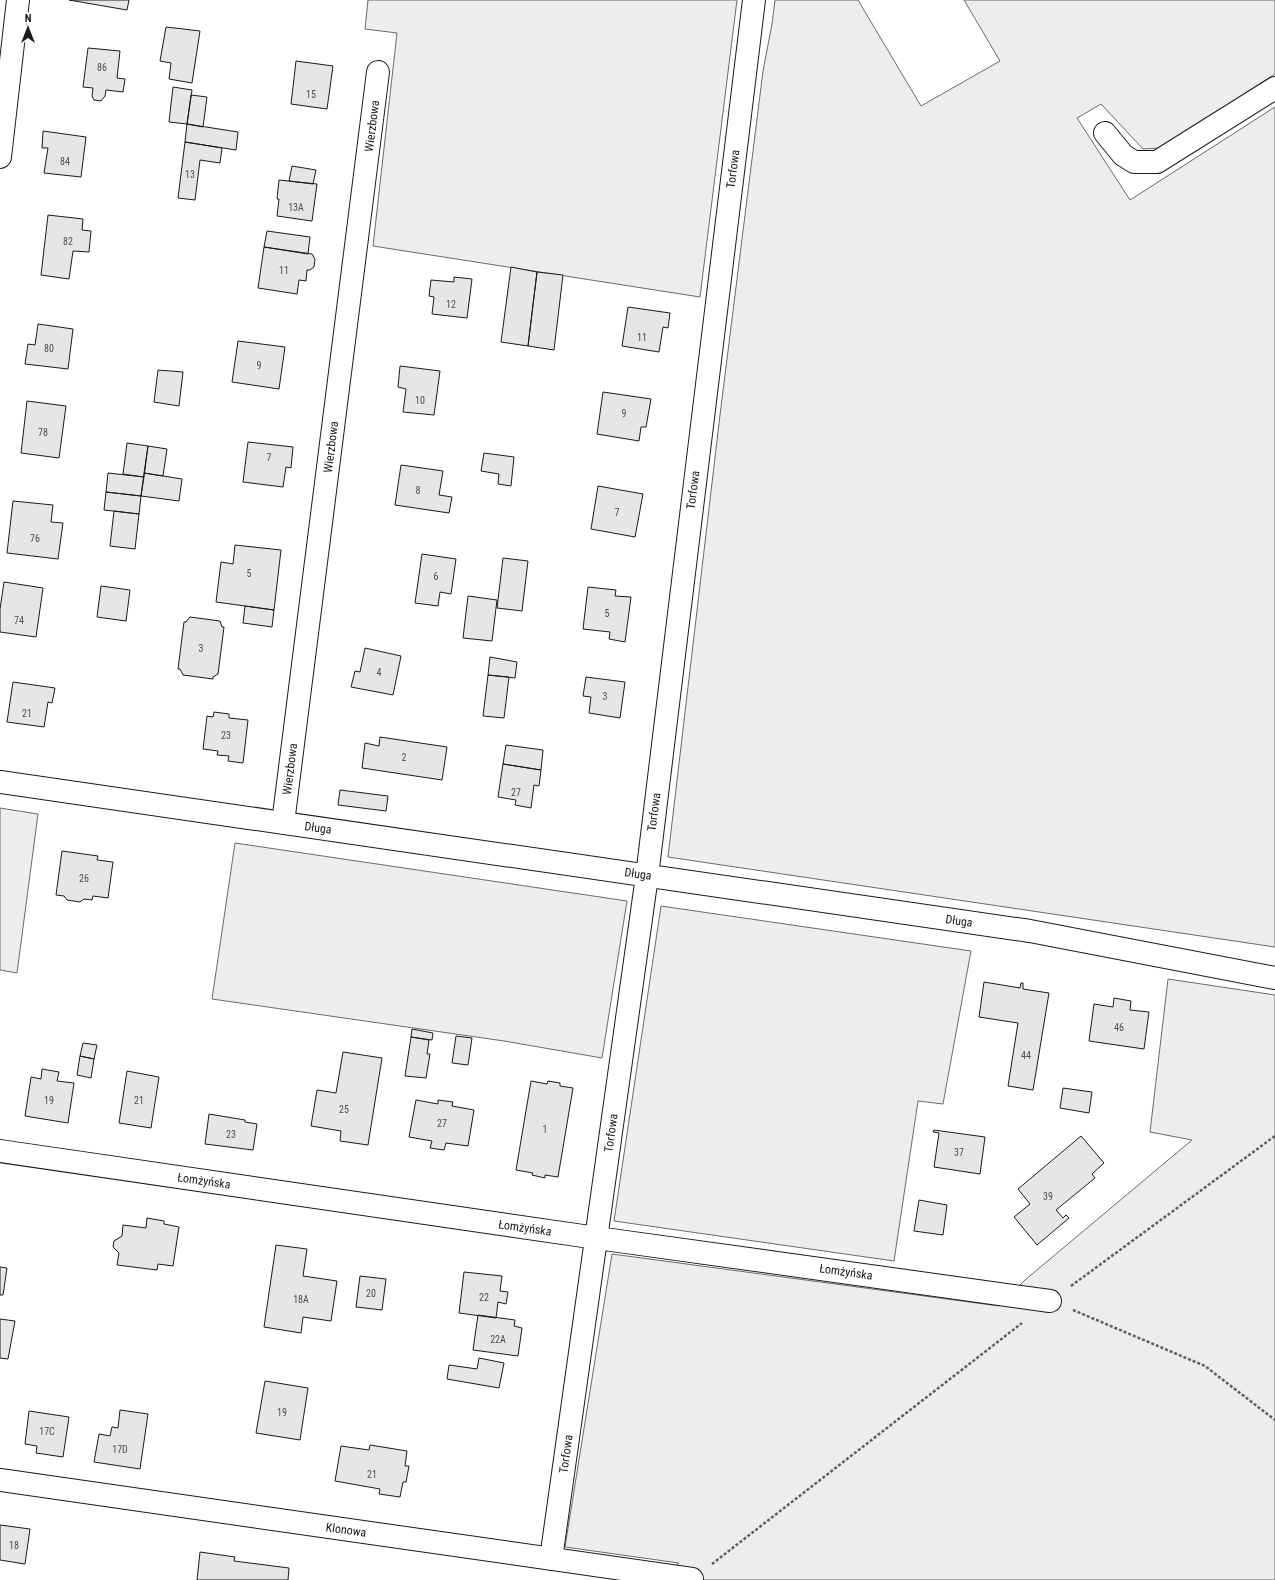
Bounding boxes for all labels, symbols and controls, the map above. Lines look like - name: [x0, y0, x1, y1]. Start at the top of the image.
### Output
- north arrow: [8, 8, 48, 48]
- text: N: [25, 12, 32, 25]
- house number: 86: [97, 62, 107, 73]
- house number: 15: [306, 89, 316, 100]
- street label: Wierzbowa: [362, 99, 382, 153]
- street label: Torfowa: [724, 149, 742, 189]
- house number: 84: [60, 156, 70, 167]
- house number: 13: [185, 169, 195, 180]
- house number: 13A: [288, 202, 304, 213]
- house number: 82: [63, 236, 73, 247]
- house number: 11: [279, 265, 289, 276]
- house number: 12: [446, 299, 456, 310]
- house number: 11: [637, 332, 647, 343]
- house number: 80: [44, 343, 54, 354]
- house number: 9: [257, 360, 262, 371]
- house number: 10: [415, 395, 425, 406]
- house number: 9: [622, 408, 627, 419]
- street label: Wierzbowa: [321, 420, 341, 474]
- house number: 78: [38, 427, 48, 438]
- house number: 7: [267, 452, 272, 463]
- street label: Torfowa: [684, 470, 702, 510]
- house number: 8: [416, 485, 421, 496]
- house number: 7: [615, 507, 620, 518]
- house number: 76: [30, 533, 40, 544]
- house number: 5: [247, 568, 252, 579]
- house number: 6: [434, 571, 439, 582]
- house number: 5: [605, 608, 610, 619]
- house number: 74: [14, 615, 24, 626]
- house number: 3: [199, 643, 204, 654]
- house number: 4: [377, 667, 382, 678]
- house number: 3: [603, 691, 608, 702]
- house number: 21: [22, 708, 32, 719]
- house number: 23: [221, 730, 231, 741]
- street label: Wierzbowa: [280, 742, 300, 796]
- house number: 2: [402, 752, 407, 763]
- house number: 27: [511, 787, 521, 798]
- street label: Torfowa: [645, 792, 663, 832]
- street label: Długa: [303, 819, 333, 837]
- street label: Długa: [623, 865, 653, 883]
- house number: 26: [79, 873, 89, 884]
- street label: Długa: [944, 912, 974, 930]
- house number: 46: [1114, 1022, 1124, 1033]
- house number: 44: [1021, 1050, 1031, 1061]
- house number: 19: [44, 1095, 54, 1106]
- house number: 21: [134, 1095, 144, 1106]
- house number: 25: [339, 1104, 349, 1115]
- street label: Torfowa: [601, 1113, 621, 1153]
- house number: 27: [437, 1118, 447, 1129]
- house number: 1: [543, 1124, 547, 1135]
- house number: 23: [226, 1129, 236, 1140]
- house number: 37: [954, 1147, 964, 1158]
- street label: Łomżyńska: [177, 1170, 232, 1192]
- house number: 39: [1043, 1191, 1053, 1202]
- street label: Łomżyńska: [498, 1217, 553, 1239]
- street label: Łomżyńska: [819, 1261, 874, 1283]
- house number: 20: [366, 1288, 376, 1299]
- house number: 22: [479, 1292, 489, 1303]
- house number: 18A: [293, 1294, 309, 1305]
- house number: 22A: [490, 1334, 506, 1345]
- house number: 19: [277, 1407, 287, 1418]
- house number: 17C: [39, 1426, 55, 1437]
- street label: Torfowa: [556, 1434, 576, 1474]
- house number: 17D: [112, 1444, 128, 1455]
- house number: 21: [367, 1469, 377, 1480]
- street label: Klonowa: [325, 1520, 367, 1540]
- house number: 18: [9, 1540, 19, 1551]

